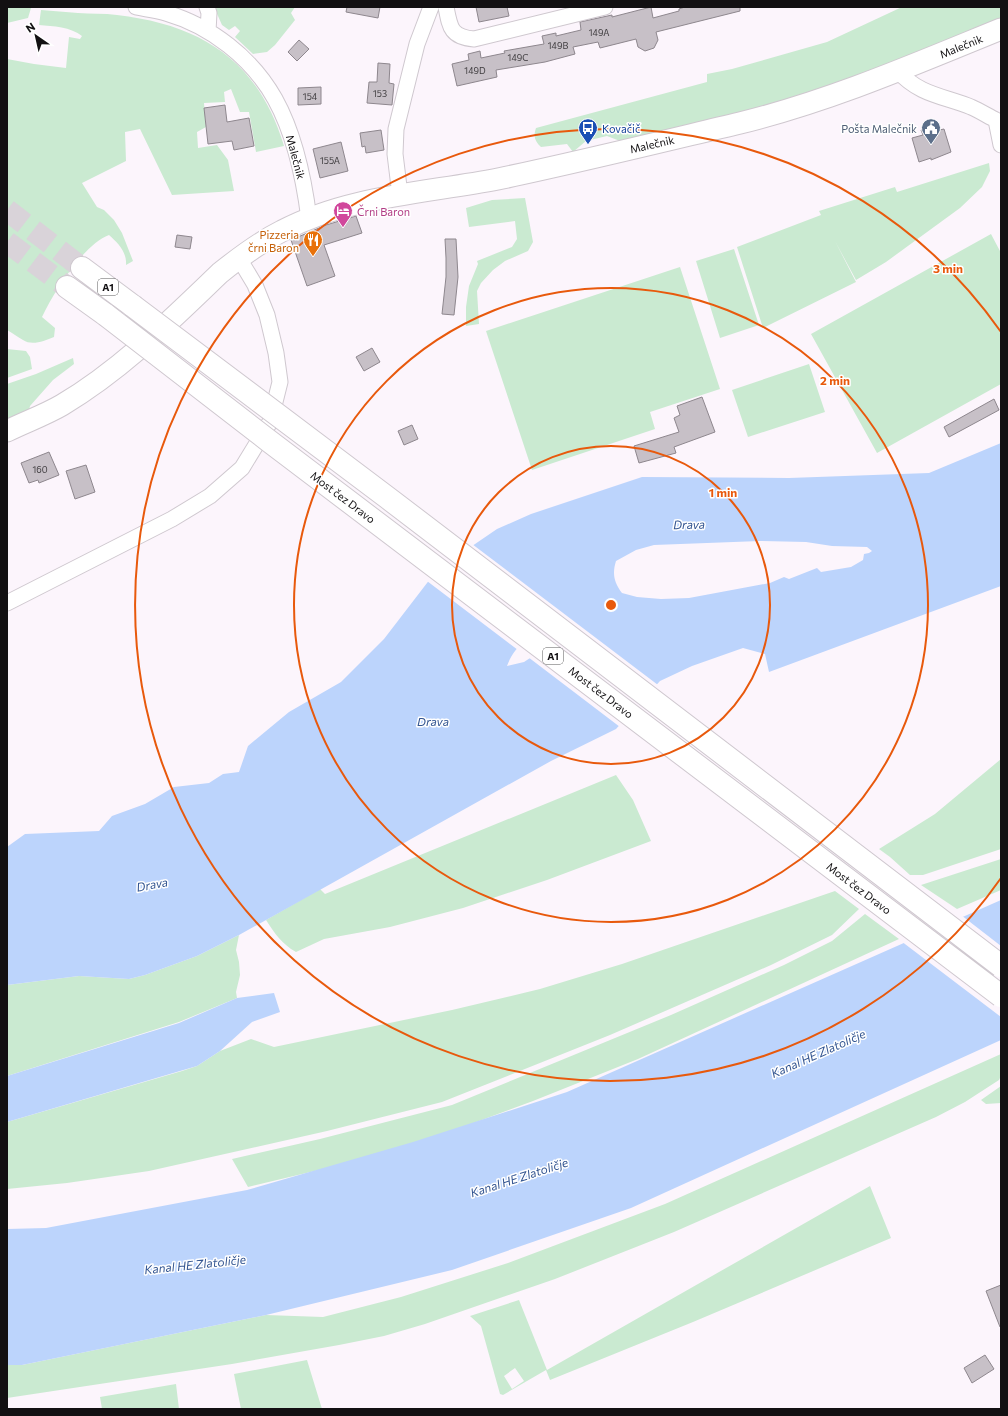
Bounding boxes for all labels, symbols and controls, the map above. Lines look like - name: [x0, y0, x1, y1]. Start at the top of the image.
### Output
- north arrow: [16, 16, 56, 56]
- text: N: [23, 20, 37, 35]
- house number: 149A: [589, 27, 609, 38]
- street label: Malečnik: [938, 31, 984, 61]
- house number: 149B: [548, 40, 568, 51]
- house number: 149C: [508, 52, 528, 63]
- house number: 149D: [464, 65, 486, 76]
- house number: 153: [373, 88, 387, 99]
- house number: 154: [303, 91, 318, 102]
- bus stop icon: Kovačič: [577, 117, 599, 145]
- public building icon: Pošta Malečnik: [920, 117, 942, 145]
- place label: Kovačič: [602, 122, 641, 135]
- place label: Pošta Malečnik: [841, 122, 917, 135]
- street label: Malečnik: [284, 133, 308, 181]
- street label: Malečnik: [628, 133, 676, 155]
- house number: 155A: [320, 155, 340, 166]
- hotel icon: Črni Baron: [332, 200, 354, 228]
- place label: Črni Baron: [357, 204, 410, 218]
- place label: Pizzeria črni Baron: [248, 228, 299, 254]
- restaurant icon: Pizzeria črni Baron: [302, 229, 324, 257]
- text: 3 min: [933, 261, 963, 275]
- road number: A1: [98, 279, 118, 295]
- text: 2 min: [820, 373, 850, 387]
- house number: 160: [32, 464, 48, 475]
- street label: Most čez Dravo: [308, 469, 378, 526]
- text: 1 min: [709, 485, 737, 499]
- water label: Drava: [673, 517, 705, 531]
- centre of rings: [604, 598, 618, 612]
- road number: A1: [543, 648, 563, 664]
- street label: Most čez Dravo: [566, 664, 636, 721]
- water label: Drava: [417, 714, 449, 728]
- street label: Most čez Dravo: [824, 860, 894, 917]
- water label: Drava: [135, 874, 169, 894]
- water label: Kanal HE Zlatoličje: [769, 1026, 868, 1080]
- water label: Kanal HE Zlatoličje: [468, 1154, 570, 1199]
- water label: Kanal HE Zlatoličje: [144, 1252, 247, 1276]

